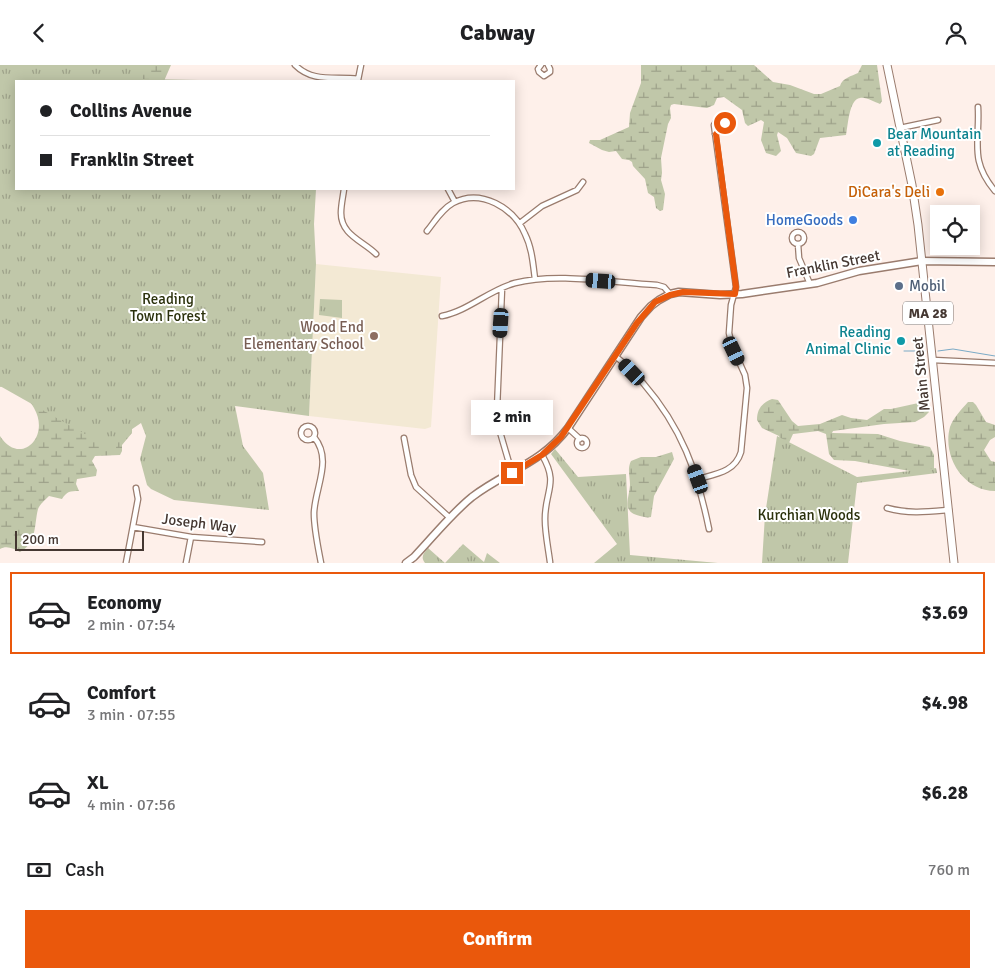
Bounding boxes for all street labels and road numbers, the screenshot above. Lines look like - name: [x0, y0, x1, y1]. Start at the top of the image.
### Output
- street label: Franklin Street: [785, 246, 881, 282]
- road number: MA 28: [903, 302, 953, 325]
- street label: Main Street: [908, 336, 934, 412]
- street label: Joseph Way: [161, 510, 237, 536]

